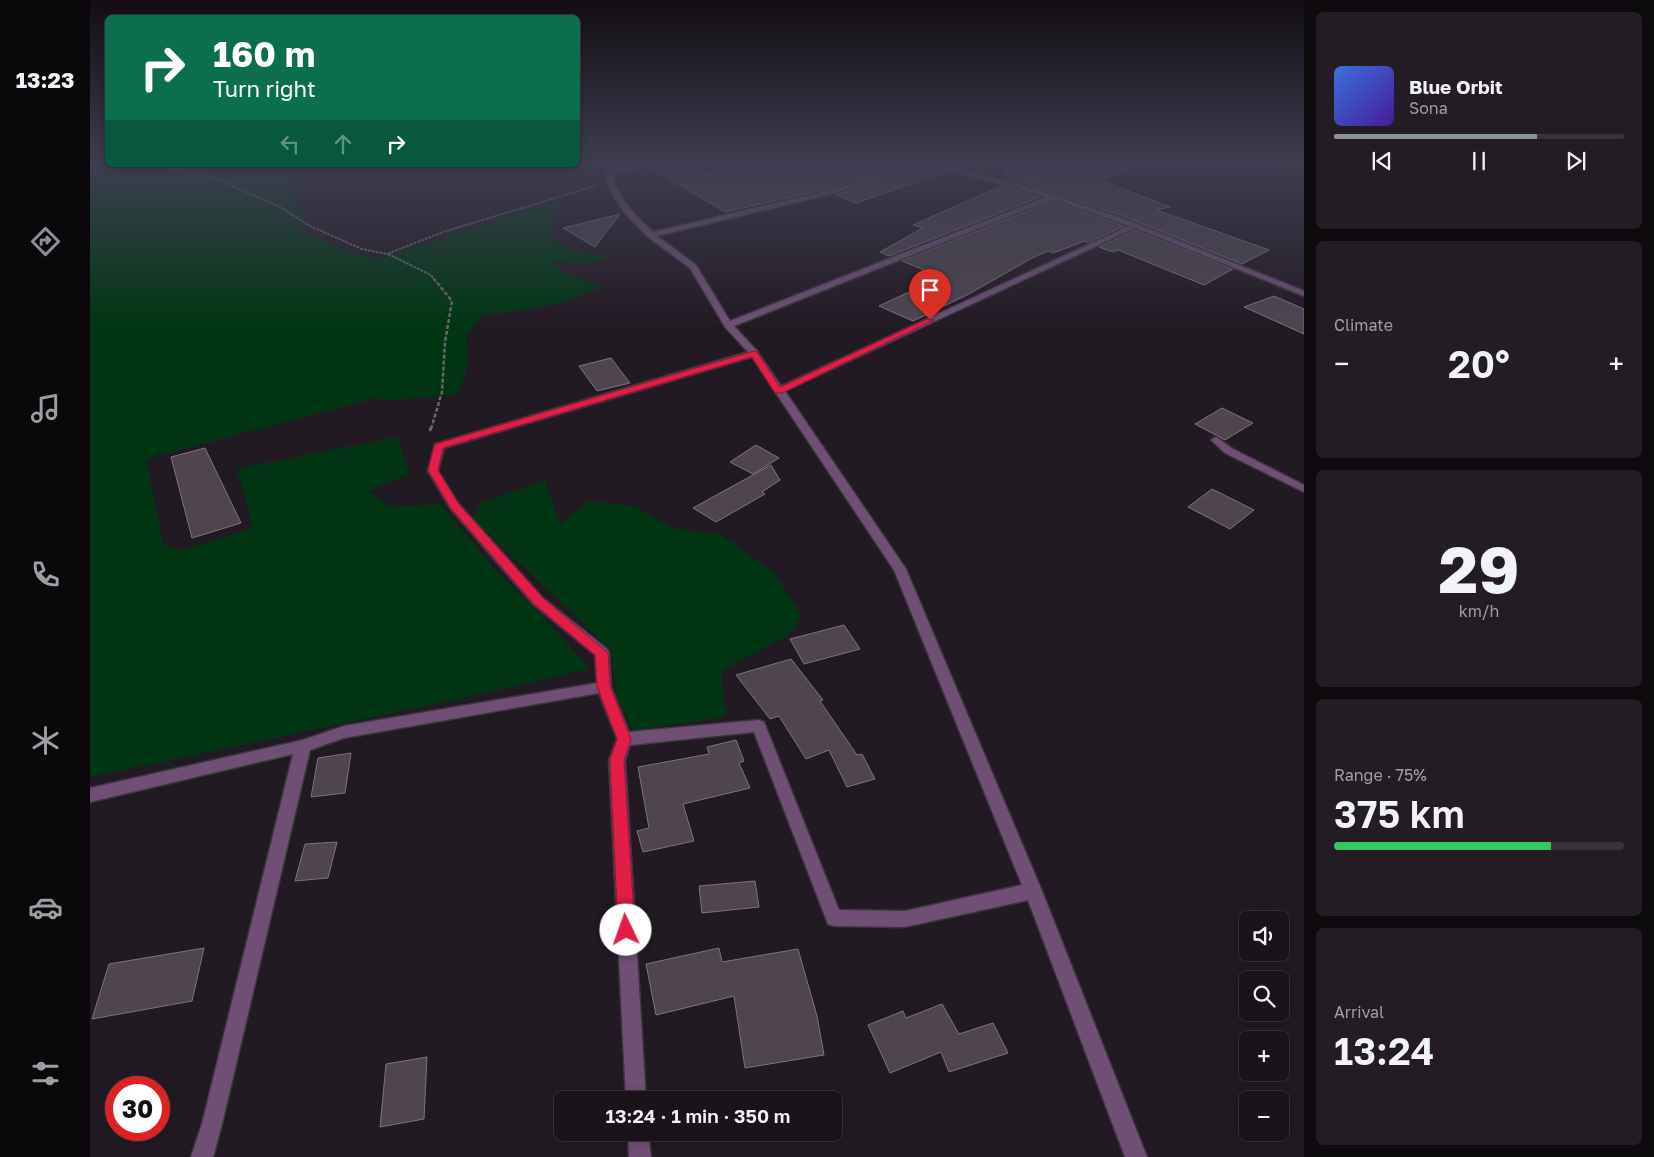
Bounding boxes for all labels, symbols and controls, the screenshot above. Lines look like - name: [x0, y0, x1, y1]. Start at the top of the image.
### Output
- text: 160 m: [213, 33, 315, 75]
- icon: right: [130, 35, 195, 100]
- text: 13:23: [16, 66, 74, 93]
- text: Turn right: [213, 75, 316, 102]
- text: Blue Orbit: [1409, 75, 1503, 98]
- text: Sona: [1409, 98, 1448, 118]
- icon: left: [276, 130, 304, 158]
- icon: ahead: [329, 130, 357, 158]
- icon: right: [382, 130, 410, 158]
- icon: previous: [1368, 147, 1396, 175]
- icon: pause: [1465, 147, 1493, 175]
- icon: next: [1562, 147, 1590, 175]
- icon: directions: [28, 224, 63, 259]
- pin: [909, 269, 951, 320]
- icon: arrive: [916, 276, 944, 304]
- text: Climate: [1334, 315, 1393, 335]
- text: 20°: [1448, 341, 1510, 386]
- text: −: [1334, 347, 1349, 380]
- text: +: [1609, 347, 1624, 380]
- icon: music: [28, 391, 63, 426]
- text: 29: [1439, 529, 1519, 607]
- icon: phone: [28, 557, 63, 592]
- text: km/h: [1459, 601, 1499, 621]
- icon: climate: [28, 723, 63, 758]
- text: Range · 75%: [1334, 765, 1427, 785]
- text: 375 km: [1334, 791, 1465, 836]
- icon: car: [28, 890, 63, 925]
- position arrow: [599, 903, 651, 955]
- map controls: [1239, 911, 1289, 1141]
- button: sound: [1239, 911, 1289, 961]
- button: search: [1239, 971, 1289, 1021]
- text: Arrival: [1334, 1002, 1384, 1022]
- text: 13:24: [1334, 1028, 1435, 1073]
- button: +: [1239, 1031, 1289, 1081]
- icon: filters: [28, 1056, 63, 1091]
- speed limit sign: 30: [105, 1076, 170, 1141]
- button: −: [1239, 1091, 1289, 1141]
- text: 13:24 · 1 min · 350 m: [605, 1104, 791, 1127]

